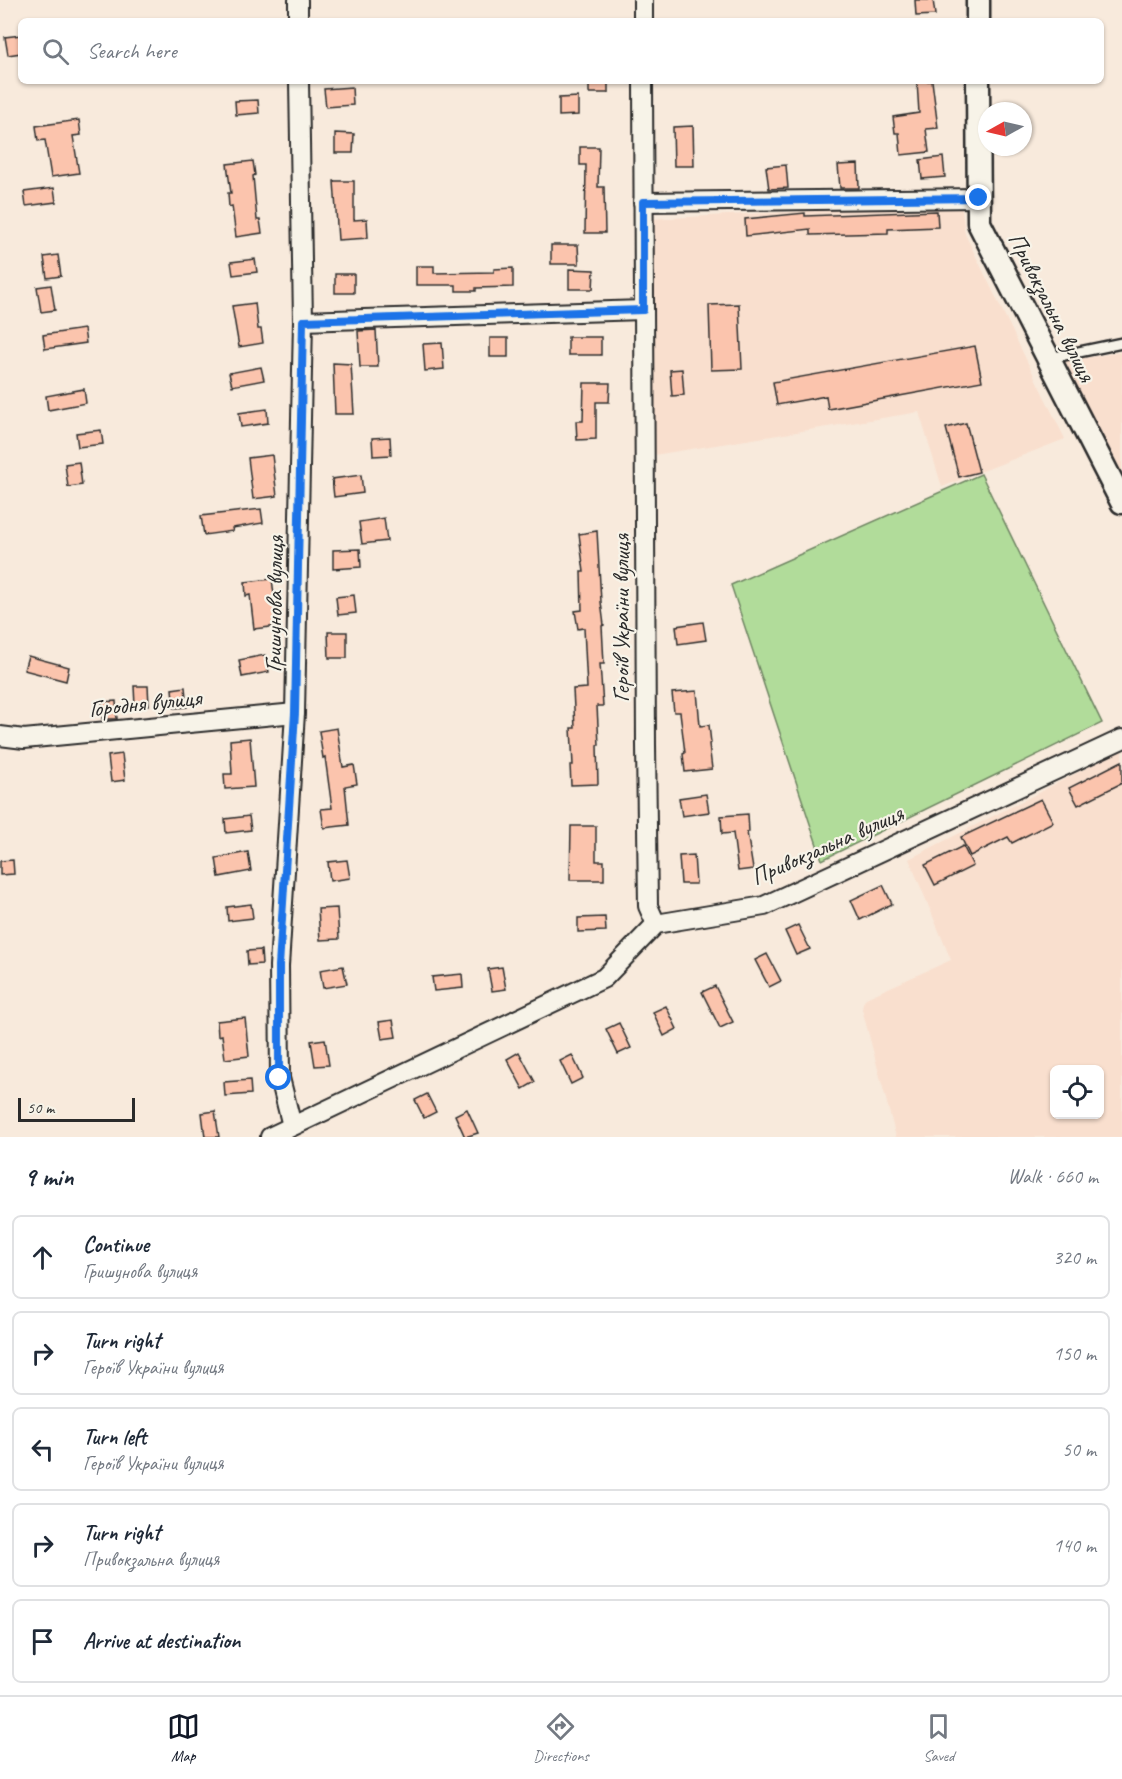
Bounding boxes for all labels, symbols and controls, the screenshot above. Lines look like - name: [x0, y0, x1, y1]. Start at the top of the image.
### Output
- search box: [18, 18, 1104, 84]
- icon: search: [39, 35, 72, 68]
- text: Search here: [87, 37, 177, 65]
- north arrow: [978, 102, 1032, 156]
- route end: [965, 184, 991, 210]
- street label: Привокзальна вулиця: [1001, 227, 1103, 388]
- street label: Героїв України вулиця: [606, 532, 636, 702]
- street label: Гришунова вулиця: [258, 534, 290, 673]
- street label: Городня вулиця: [87, 682, 205, 724]
- street label: Привокзальна вулиця: [746, 798, 909, 893]
- route start: [265, 1064, 291, 1090]
- map controls: [1050, 1065, 1104, 1119]
- button: locate: [1050, 1065, 1104, 1119]
- scale bar: [18, 1095, 135, 1122]
- text: 50 m: [27, 1098, 54, 1118]
- text: 9 min: [24, 1160, 74, 1193]
- text: Walk · 660 m: [1008, 1164, 1098, 1189]
- text: Continue: [83, 1231, 149, 1259]
- icon: ahead: [26, 1241, 59, 1274]
- text: 320 m: [1053, 1245, 1096, 1270]
- text: Гришунова вулиця: [83, 1259, 197, 1284]
- text: Turn right: [83, 1327, 160, 1355]
- icon: right: [26, 1337, 59, 1370]
- text: 150 m: [1053, 1341, 1096, 1366]
- text: Героїв України вулиця: [83, 1355, 223, 1380]
- text: Turn left: [83, 1423, 147, 1451]
- icon: left: [26, 1433, 59, 1466]
- text: 50 m: [1062, 1437, 1096, 1462]
- text: Героїв України вулиця: [83, 1451, 223, 1476]
- text: Turn right: [83, 1519, 160, 1547]
- icon: right: [26, 1529, 59, 1562]
- text: 140 m: [1053, 1533, 1096, 1558]
- text: Привокзальна вулиця: [83, 1547, 219, 1572]
- icon: arrive: [26, 1625, 59, 1658]
- text: Arrive at destination: [83, 1627, 240, 1655]
- tab: Map: [167, 1710, 200, 1766]
- tab: Directions: [533, 1710, 589, 1766]
- tab: Saved: [922, 1710, 955, 1766]

